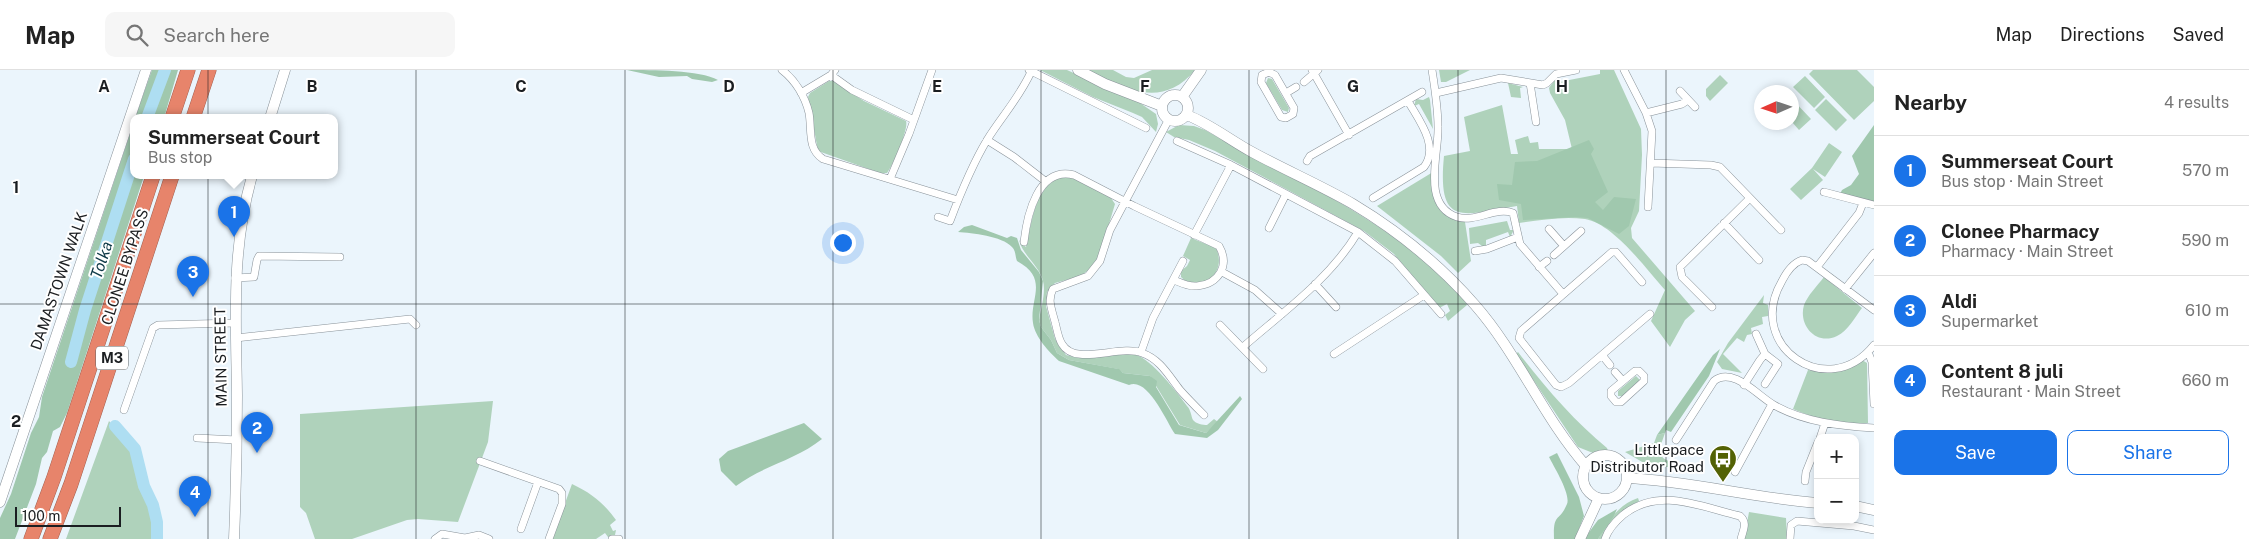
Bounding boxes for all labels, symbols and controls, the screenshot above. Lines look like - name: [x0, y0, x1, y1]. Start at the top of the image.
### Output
- search box: [105, 12, 455, 57]
- text: Map: [25, 21, 75, 49]
- icon: search: [123, 21, 151, 49]
- text: Search here: [163, 24, 270, 46]
- text: Map: [1995, 24, 2032, 45]
- text: Directions: [2060, 24, 2145, 45]
- text: Saved: [2173, 24, 2224, 45]
- text: A: [98, 77, 110, 96]
- text: B: [307, 77, 318, 96]
- text: C: [515, 77, 527, 96]
- text: D: [723, 77, 735, 96]
- text: E: [932, 77, 942, 96]
- text: F: [1140, 77, 1150, 96]
- text: G: [1347, 77, 1359, 96]
- text: H: [1556, 77, 1568, 96]
- north arrow: [1754, 85, 1799, 130]
- text: Nearby: [1894, 90, 1967, 115]
- text: 4 results: [2164, 93, 2229, 112]
- popup: [130, 114, 338, 179]
- text: Summerseat Court: [148, 126, 320, 148]
- text: Bus stop: [148, 148, 212, 167]
- text: Summerseat Court: [1941, 150, 2113, 172]
- text: 1: [1907, 161, 1913, 180]
- text: 570 m: [2182, 161, 2229, 180]
- text: Bus stop · Main Street: [1941, 172, 2104, 191]
- text: 1: [13, 178, 19, 197]
- pin: 1: [218, 196, 250, 237]
- street label: CLONEE BYPASS: [98, 207, 151, 327]
- street label: DAMASTOWN WALK: [27, 210, 90, 352]
- text: Clonee Pharmacy: [1941, 220, 2099, 242]
- your location: [830, 230, 856, 256]
- text: 2: [1905, 231, 1915, 250]
- text: 590 m: [2181, 231, 2229, 250]
- water label: Tolka: [87, 239, 116, 281]
- text: Pharmacy · Main Street: [1941, 242, 2113, 261]
- pin: 3: [177, 256, 209, 297]
- text: Aldi: [1941, 290, 1977, 312]
- text: 3: [1905, 301, 1915, 320]
- text: 610 m: [2185, 301, 2229, 320]
- street label: MAIN STREET: [211, 307, 230, 407]
- text: Supermarket: [1941, 312, 2038, 331]
- road number: M3: [96, 346, 128, 370]
- text: Content 8 juli: [1941, 360, 2063, 382]
- text: 4: [1905, 371, 1915, 390]
- text: 660 m: [2182, 371, 2229, 390]
- text: Restaurant · Main Street: [1941, 382, 2121, 401]
- text: 2: [11, 412, 21, 431]
- pin: 2: [241, 412, 273, 453]
- button: Save: [1894, 430, 2057, 475]
- button: Share: [2067, 430, 2229, 475]
- map controls: [1814, 434, 1859, 524]
- button: +: [1814, 434, 1859, 479]
- place label: Littlepace Distributor Road: [1590, 441, 1704, 475]
- bus stop icon: Littlepace Distributor Road: [1708, 444, 1738, 483]
- pin: 4: [179, 476, 211, 517]
- button: −: [1814, 479, 1859, 524]
- scale bar: [15, 504, 121, 527]
- text: 100 m: [22, 508, 60, 524]

